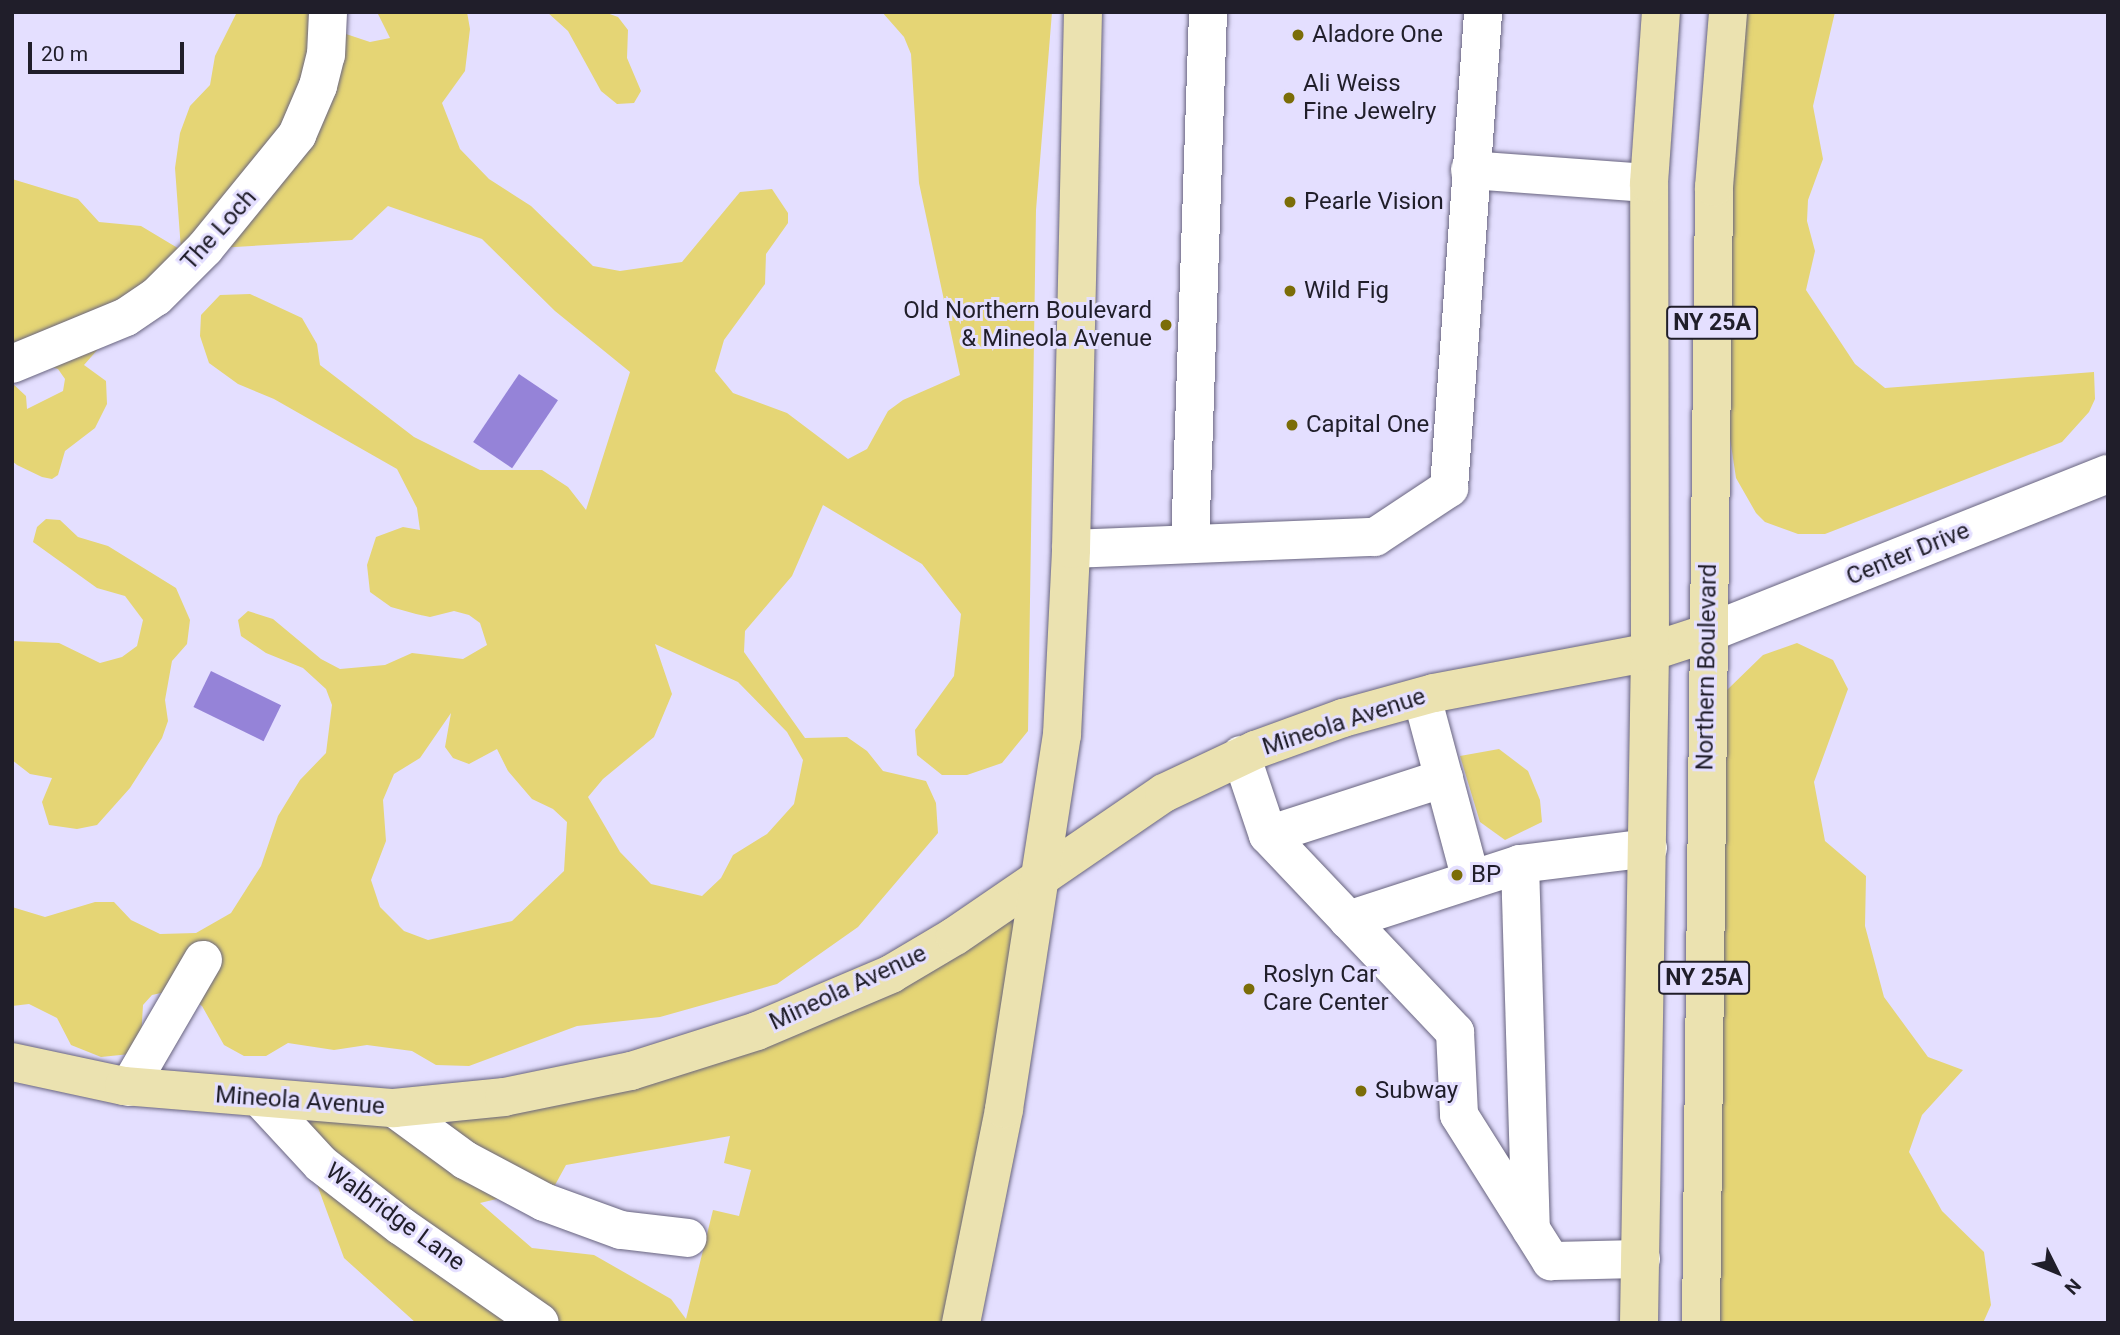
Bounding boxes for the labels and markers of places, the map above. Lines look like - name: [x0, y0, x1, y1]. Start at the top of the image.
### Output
- place label: Aladore One: [1312, 21, 1443, 49]
- marker: Aladore One: [1290, 27, 1306, 43]
- place label: Ali Weiss Fine Jewelry: [1303, 70, 1436, 126]
- marker: Ali Weiss Fine Jewelry: [1281, 90, 1297, 106]
- place label: Pearle Vision: [1304, 188, 1444, 216]
- marker: Pearle Vision: [1282, 194, 1298, 210]
- place label: Wild Fig: [1304, 277, 1389, 305]
- marker: Wild Fig: [1282, 283, 1298, 299]
- place label: Old Northern Boulevard & Mineola Avenue: [903, 297, 1152, 353]
- marker: Old Northern Boulevard & Mineola Avenue: [1158, 317, 1174, 333]
- place label: Capital One: [1306, 411, 1429, 439]
- marker: Capital One: [1284, 417, 1300, 433]
- place label: BP: [1471, 861, 1501, 889]
- marker: BP: [1449, 867, 1465, 883]
- place label: Roslyn Car Care Center: [1263, 961, 1389, 1017]
- marker: Roslyn Car Care Center: [1241, 981, 1257, 997]
- place label: Subway: [1375, 1077, 1458, 1105]
- marker: Subway: [1353, 1083, 1369, 1099]

